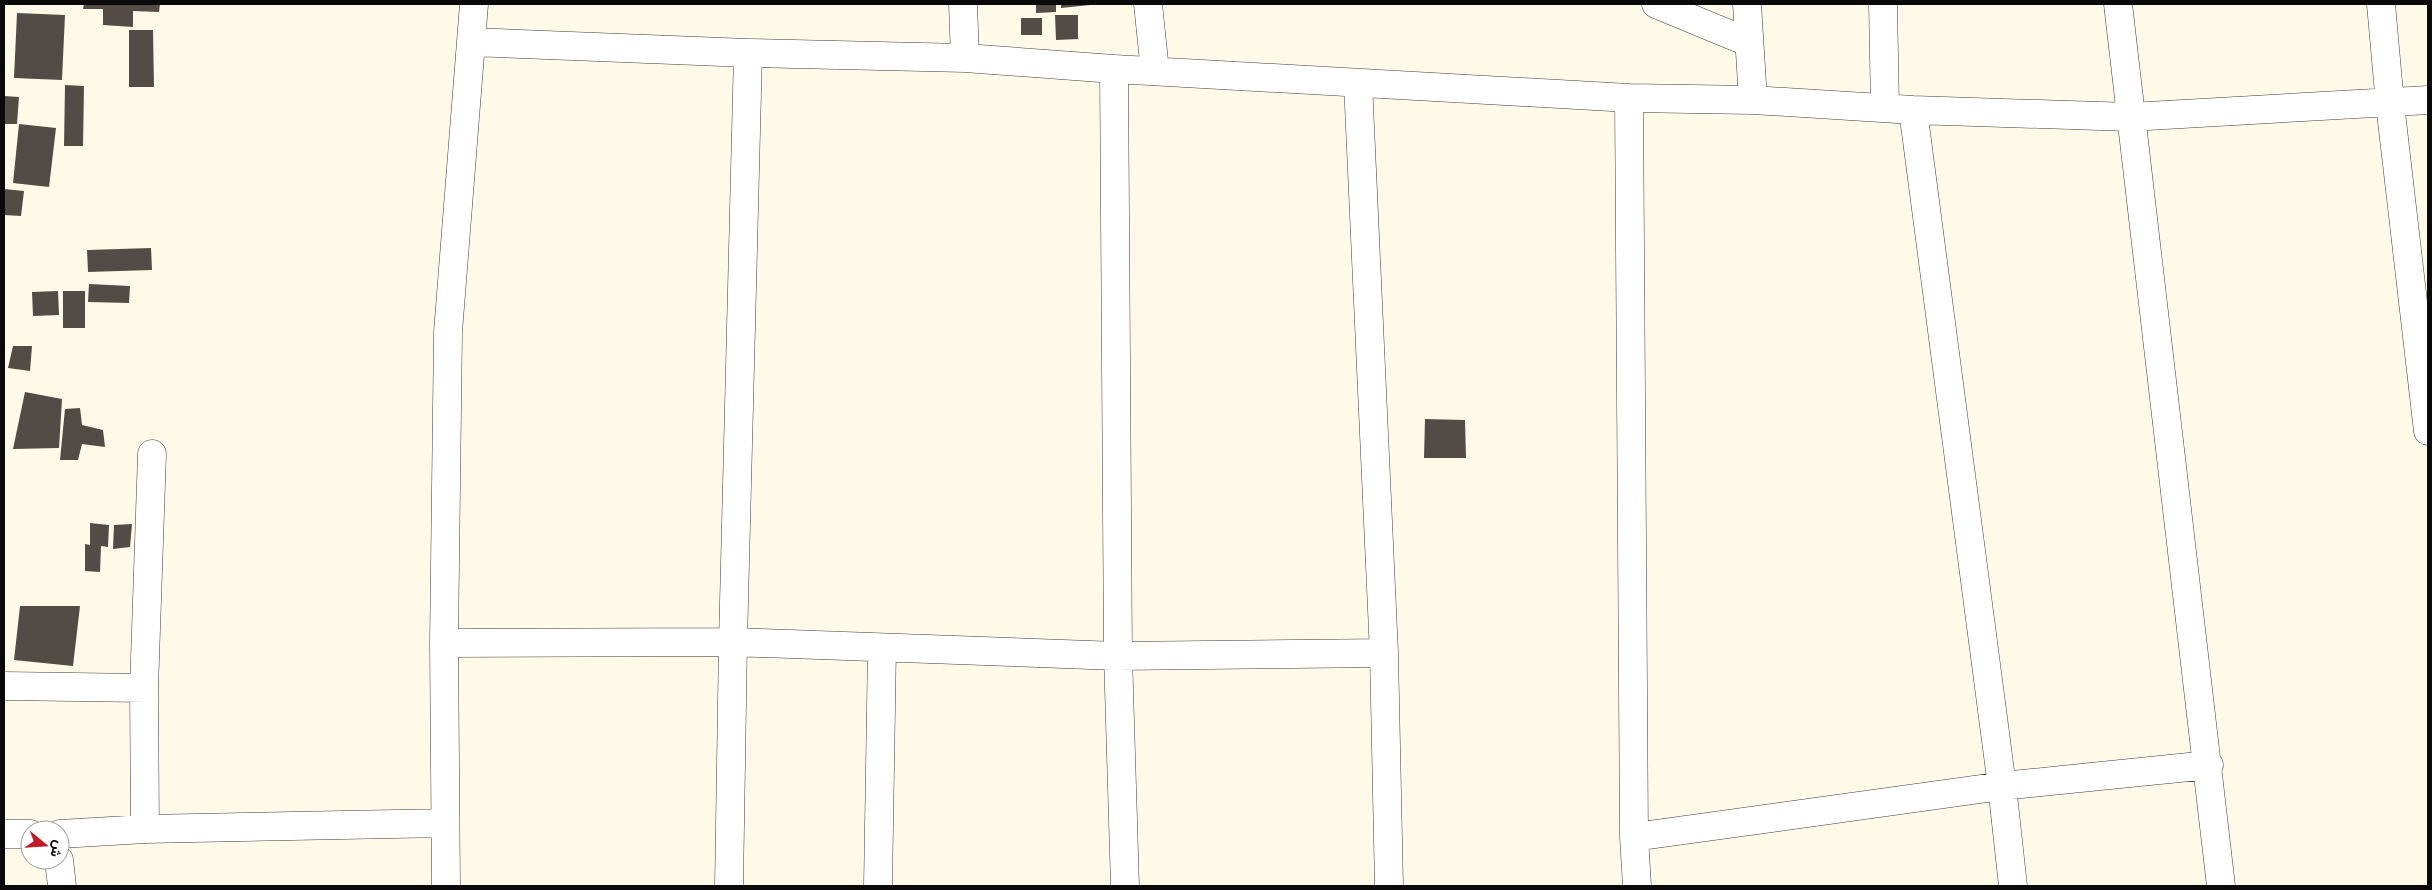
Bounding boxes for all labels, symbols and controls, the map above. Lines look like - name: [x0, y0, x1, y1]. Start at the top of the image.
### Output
- north arrow: [20, 820, 70, 870]
- text: ش: [46, 838, 68, 860]

